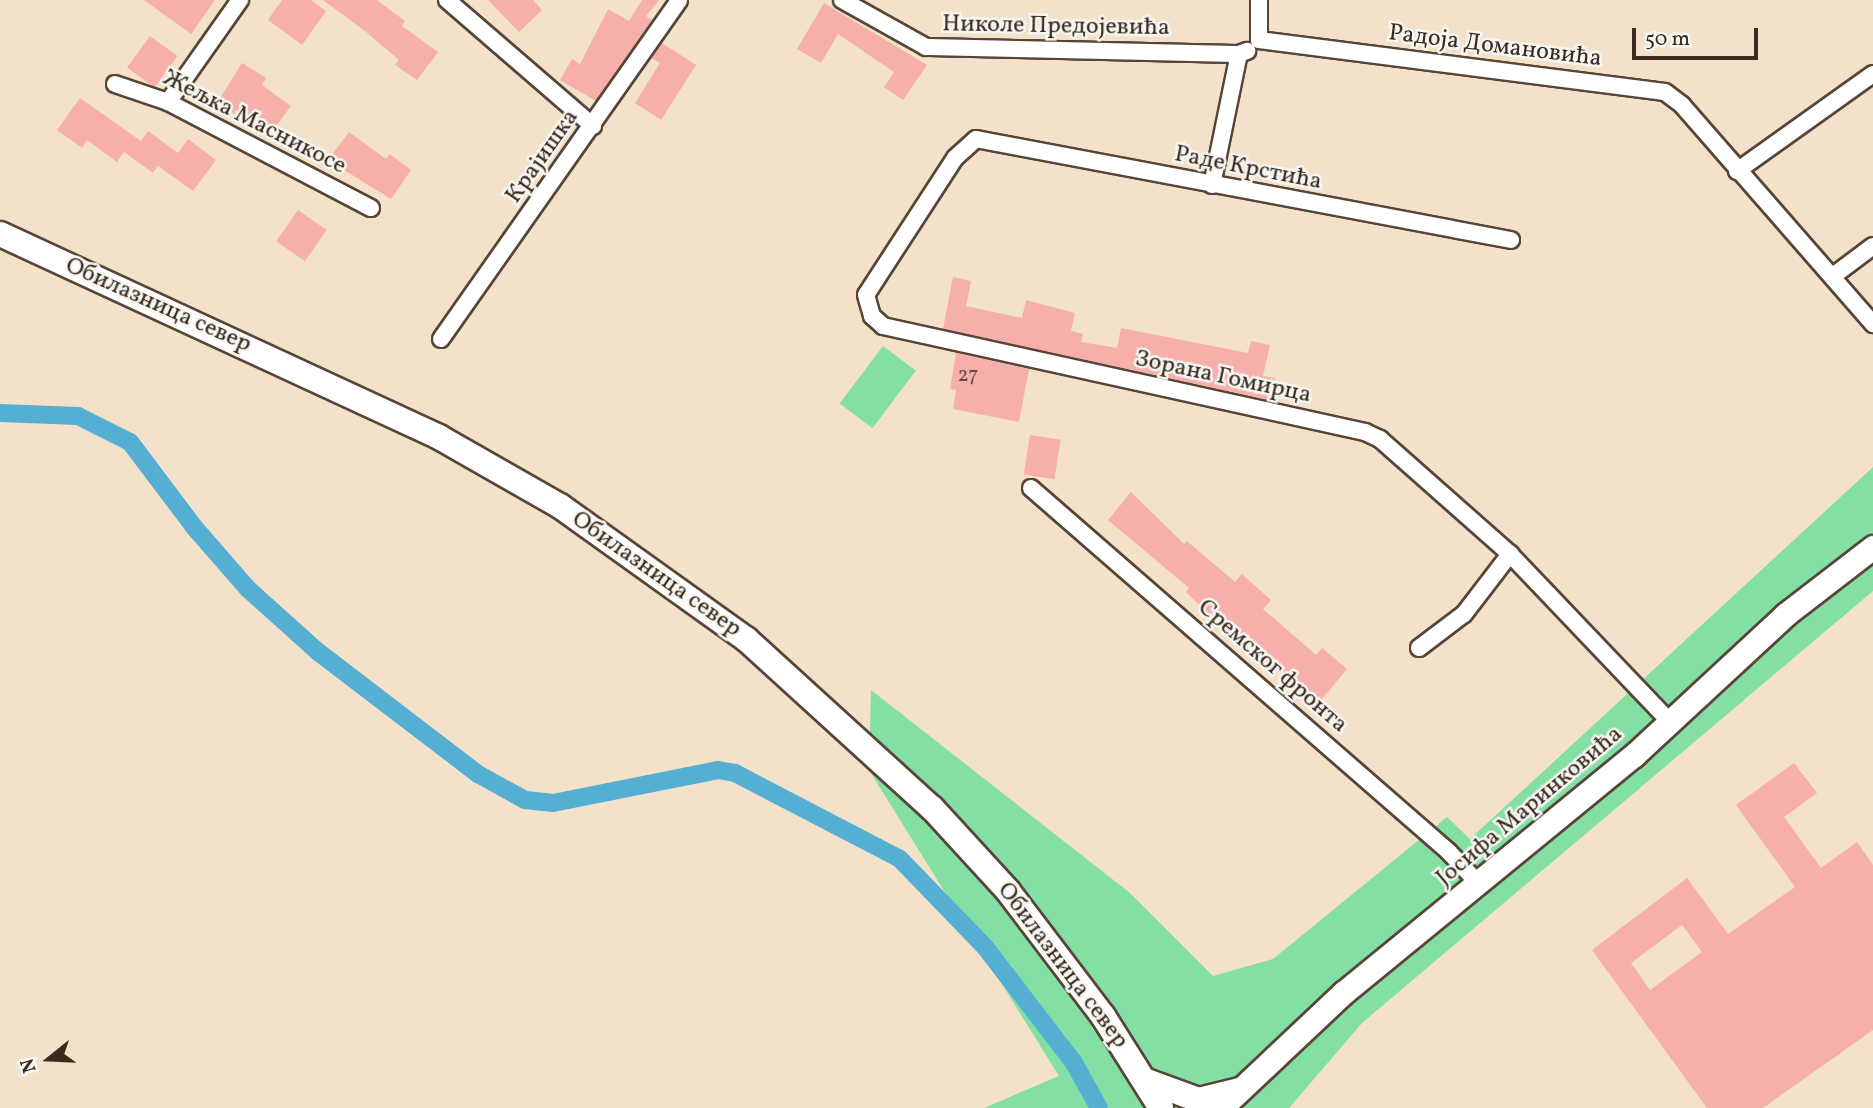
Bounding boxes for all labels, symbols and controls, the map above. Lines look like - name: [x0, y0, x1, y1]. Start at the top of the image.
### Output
- street label: Николе Предојевића: [942, 11, 1170, 43]
- scale bar: [1635, 14, 1761, 58]
- street label: Радоја Домановића: [1387, 20, 1603, 74]
- text: 50 m: [1645, 25, 1690, 54]
- street label: Жељка Масникосе: [158, 64, 350, 182]
- street label: Крајишка: [500, 104, 586, 210]
- street label: Раде Крстића: [1172, 141, 1324, 197]
- street label: Обилазница север: [61, 252, 255, 360]
- street label: Зорана Гомирца: [1132, 345, 1314, 411]
- house number: 27: [958, 363, 978, 389]
- street label: Обилазница север: [566, 506, 746, 644]
- street label: Сремског фронта: [1191, 594, 1353, 740]
- street label: Јосифа Маринковића: [1431, 721, 1629, 893]
- street label: Обилазница север: [990, 877, 1134, 1055]
- north arrow: [14, 1024, 84, 1094]
- text: N: [15, 1055, 44, 1076]

